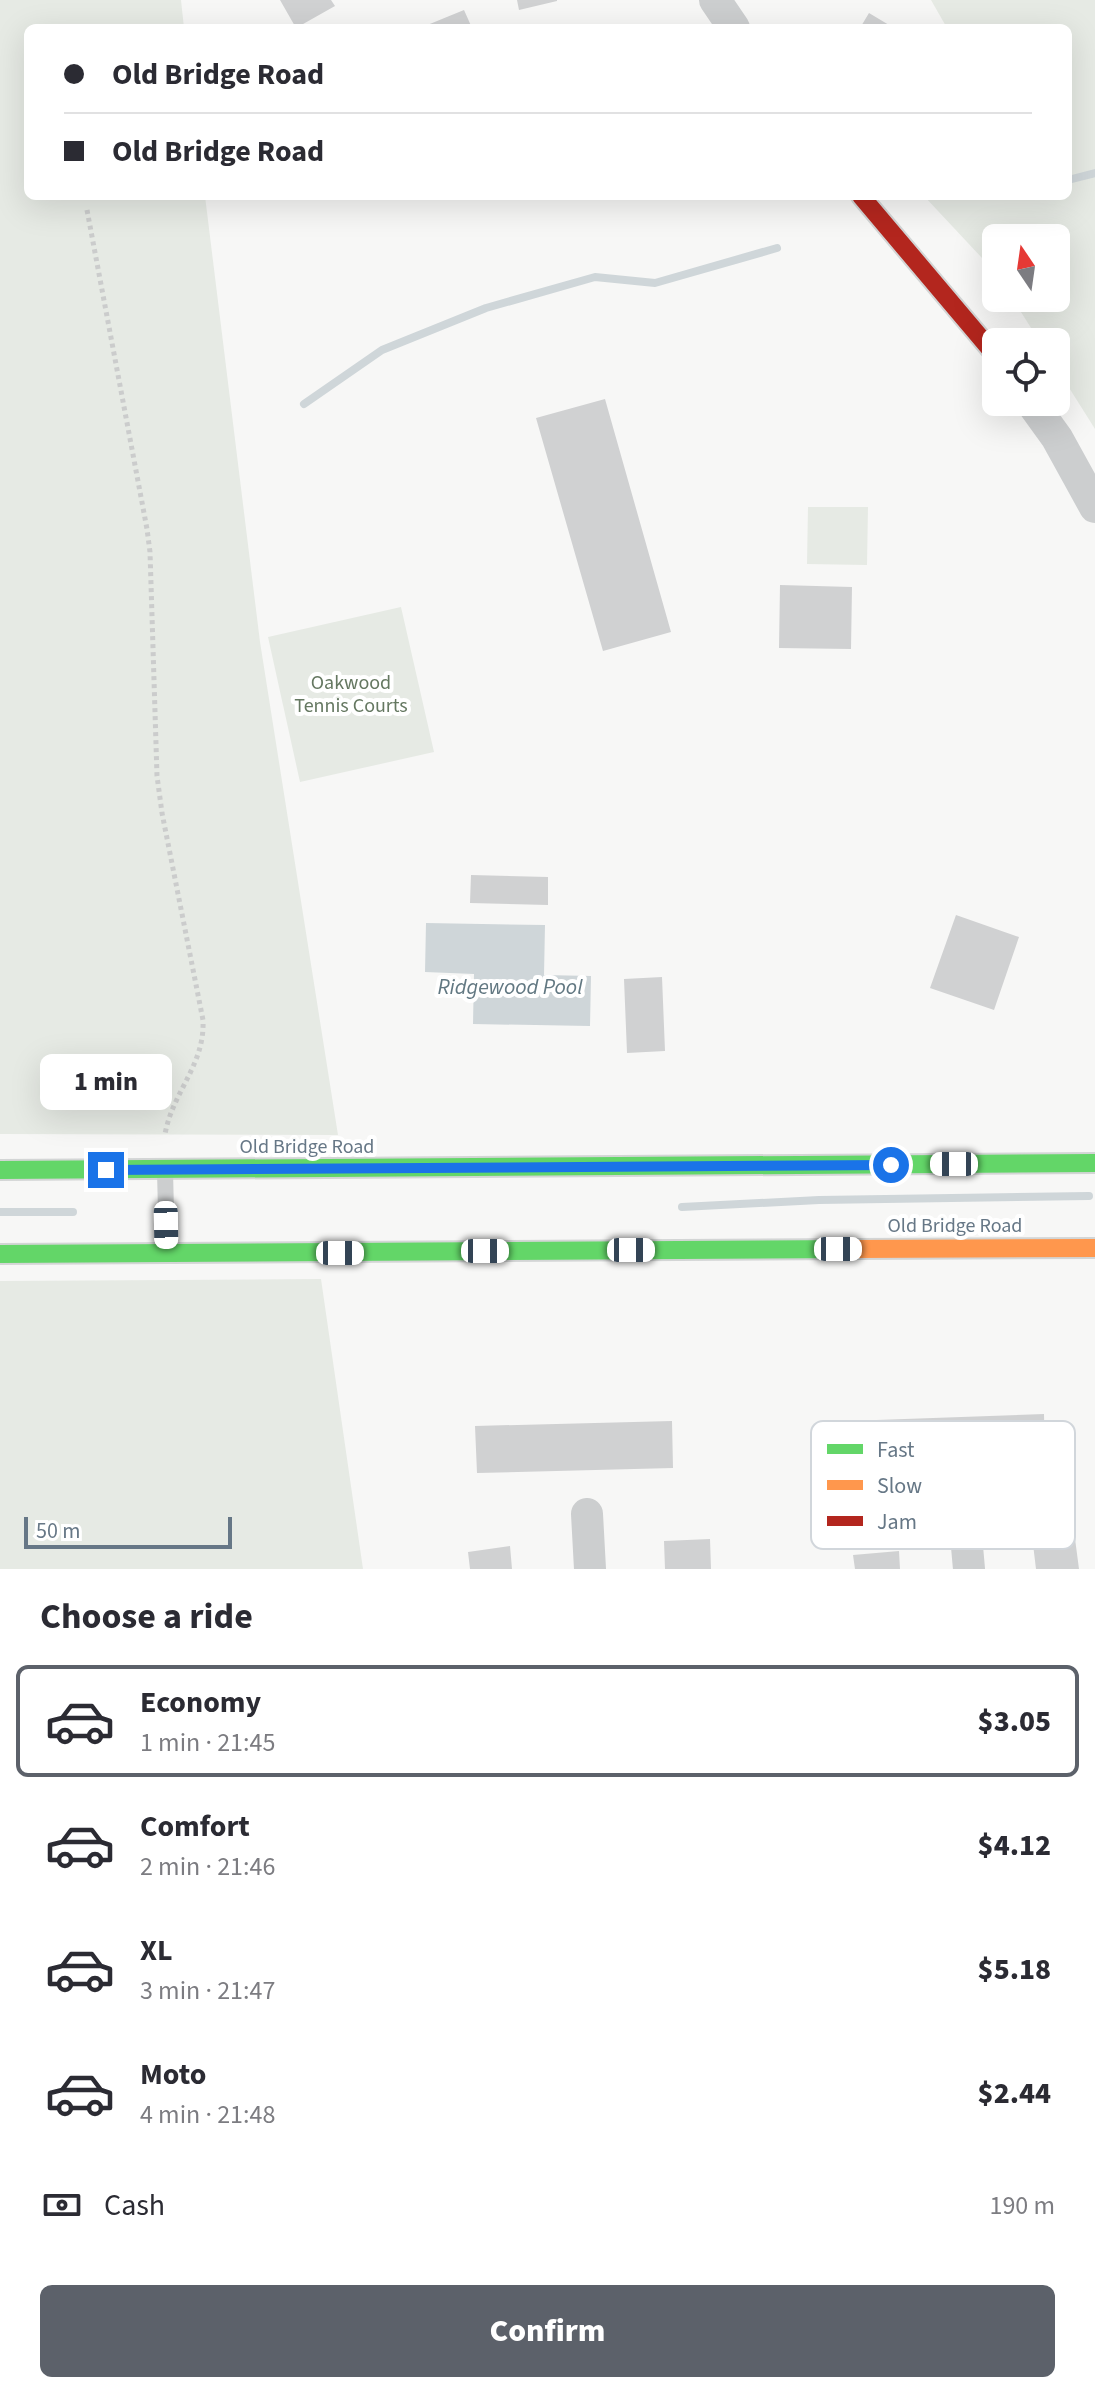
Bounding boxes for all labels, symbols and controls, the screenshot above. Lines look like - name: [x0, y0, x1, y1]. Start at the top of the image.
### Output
- text: Old Bridge Road: [112, 53, 324, 96]
- text: Old Bridge Road: [112, 130, 324, 173]
- north arrow: [982, 224, 1070, 312]
- map controls: [982, 224, 1070, 416]
- button: locate: [982, 328, 1070, 416]
- park label: Oakwood Tennis Courts: [294, 669, 408, 720]
- water label: Ridgewood Pool: [437, 971, 583, 1003]
- callout: 1 min: [40, 1054, 172, 1110]
- text: 1 min: [74, 1063, 138, 1100]
- street label: Old Bridge Road: [240, 1133, 374, 1161]
- route start: [873, 1147, 909, 1183]
- route end: [88, 1152, 124, 1188]
- car: [930, 1152, 978, 1176]
- car: [154, 1201, 178, 1249]
- street label: Old Bridge Road: [888, 1212, 1022, 1240]
- car: [814, 1237, 862, 1261]
- car: [607, 1238, 655, 1262]
- car: [461, 1239, 509, 1263]
- car: [316, 1241, 364, 1265]
- legend: [811, 1421, 1075, 1549]
- text: Fast: [877, 1434, 915, 1466]
- text: Slow: [877, 1470, 922, 1502]
- text: Jam: [877, 1506, 917, 1538]
- scale bar: [24, 1513, 232, 1549]
- text: 50 m: [36, 1515, 81, 1547]
- text: Choose a ride: [40, 1591, 253, 1642]
- text: Economy: [140, 1681, 261, 1724]
- icon: car: [44, 1685, 116, 1757]
- text: $3.05: [978, 1700, 1051, 1743]
- text: 1 min · 21:45: [140, 1724, 275, 1761]
- text: Comfort: [140, 1805, 250, 1848]
- icon: car: [44, 1809, 116, 1881]
- text: $4.12: [978, 1824, 1051, 1867]
- text: 2 min · 21:46: [140, 1848, 275, 1885]
- text: XL: [140, 1929, 173, 1972]
- icon: car: [44, 1933, 116, 2005]
- text: $5.18: [978, 1948, 1051, 1991]
- text: 3 min · 21:47: [140, 1972, 275, 2009]
- text: Moto: [140, 2053, 206, 2096]
- icon: car: [44, 2057, 116, 2129]
- text: $2.44: [978, 2072, 1051, 2115]
- text: 4 min · 21:48: [140, 2096, 275, 2133]
- icon: cash: [40, 2183, 84, 2227]
- text: Cash: [104, 2184, 165, 2227]
- text: 190 m: [989, 2187, 1055, 2224]
- button: Confirm: [40, 2285, 1055, 2377]

